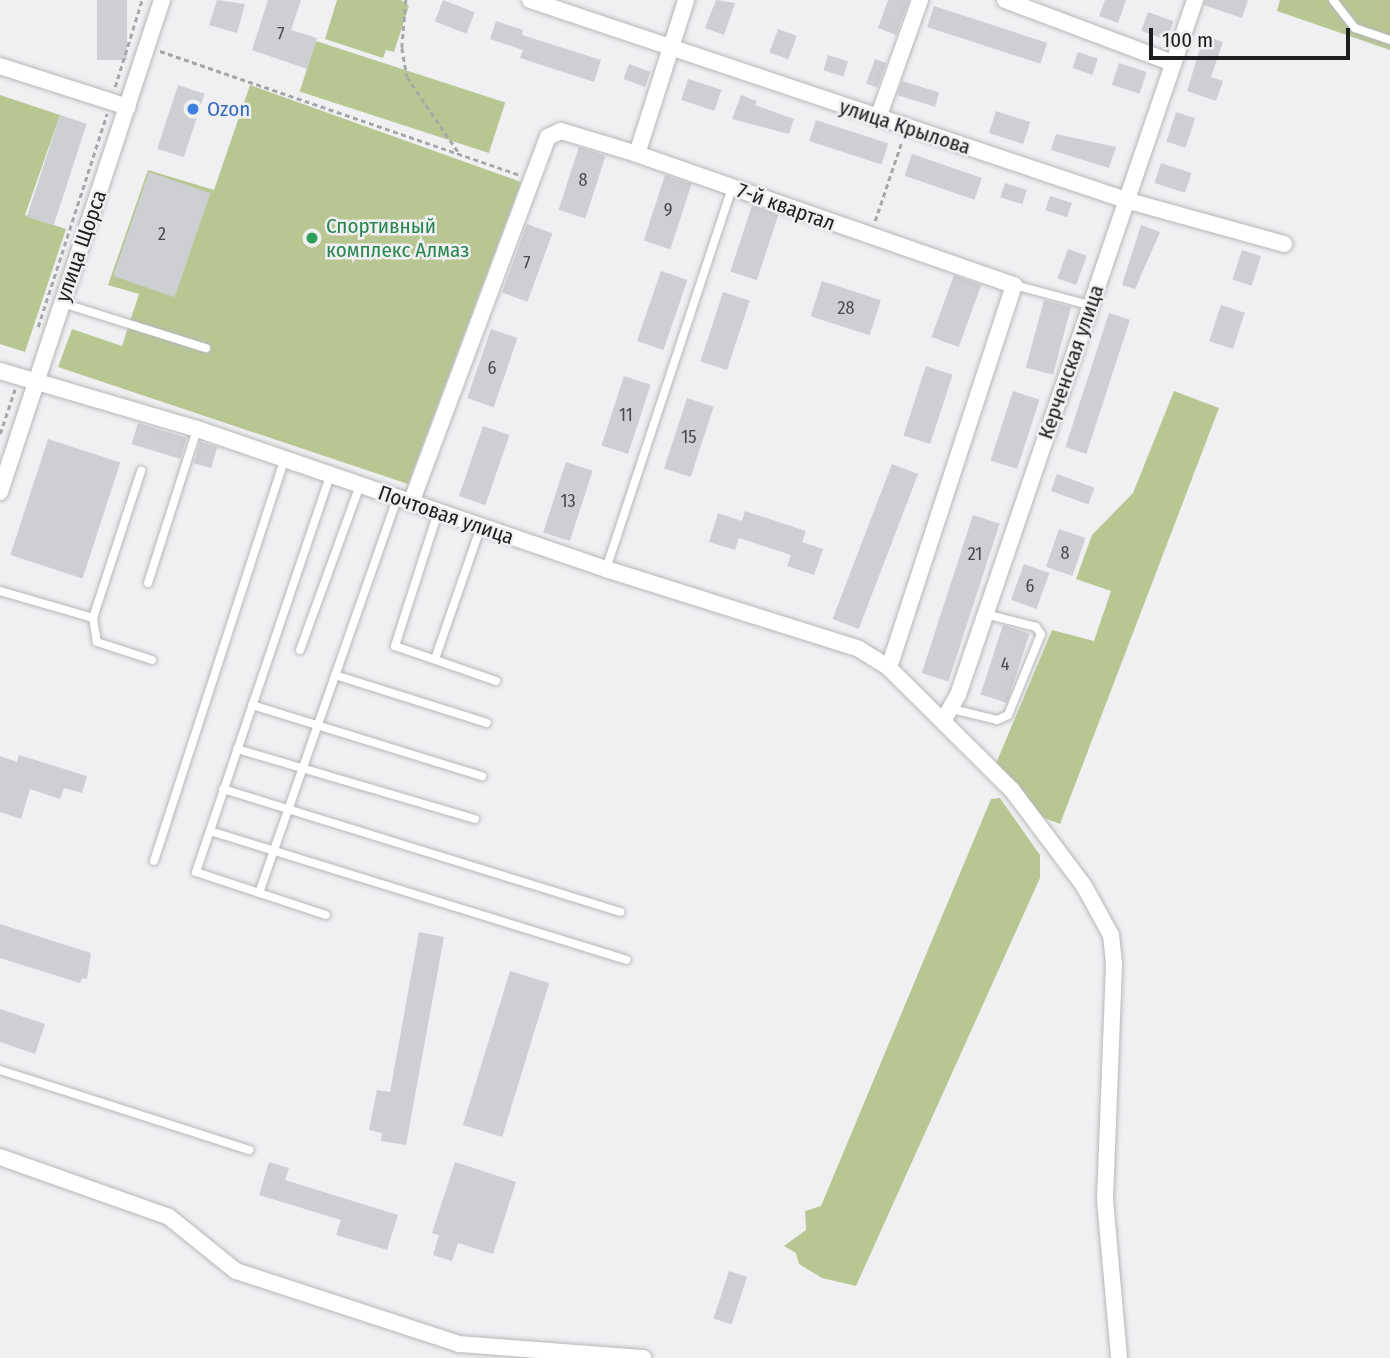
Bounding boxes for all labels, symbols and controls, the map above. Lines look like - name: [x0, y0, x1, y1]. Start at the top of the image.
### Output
- scale bar: [1152, 14, 1353, 58]
- house number: 7: [277, 23, 285, 45]
- text: 100 m: [1162, 27, 1213, 53]
- street label: улица Крылова: [836, 94, 974, 160]
- place label: Ozon: [207, 96, 250, 122]
- marker: Ozon: [185, 101, 201, 117]
- house number: 8: [579, 169, 587, 191]
- street label: 7-й квартал: [734, 178, 838, 236]
- street label: улица Щорса: [50, 187, 112, 305]
- house number: 9: [664, 199, 672, 221]
- place label: Спортивный комплекс Алмаз: [326, 213, 470, 263]
- house number: 2: [158, 223, 166, 245]
- marker: Спортивный комплекс Алмаз: [304, 230, 320, 246]
- house number: 7: [523, 252, 531, 274]
- street label: Керченская улица: [1033, 282, 1109, 442]
- house number: 28: [838, 297, 854, 319]
- house number: 6: [488, 357, 496, 379]
- house number: 11: [619, 404, 633, 426]
- house number: 15: [681, 426, 697, 448]
- street label: Почтовая улица: [375, 480, 517, 550]
- house number: 13: [560, 490, 576, 512]
- house number: 8: [1061, 542, 1069, 564]
- house number: 21: [968, 543, 982, 565]
- house number: 6: [1026, 575, 1034, 597]
- house number: 4: [1001, 653, 1009, 675]

